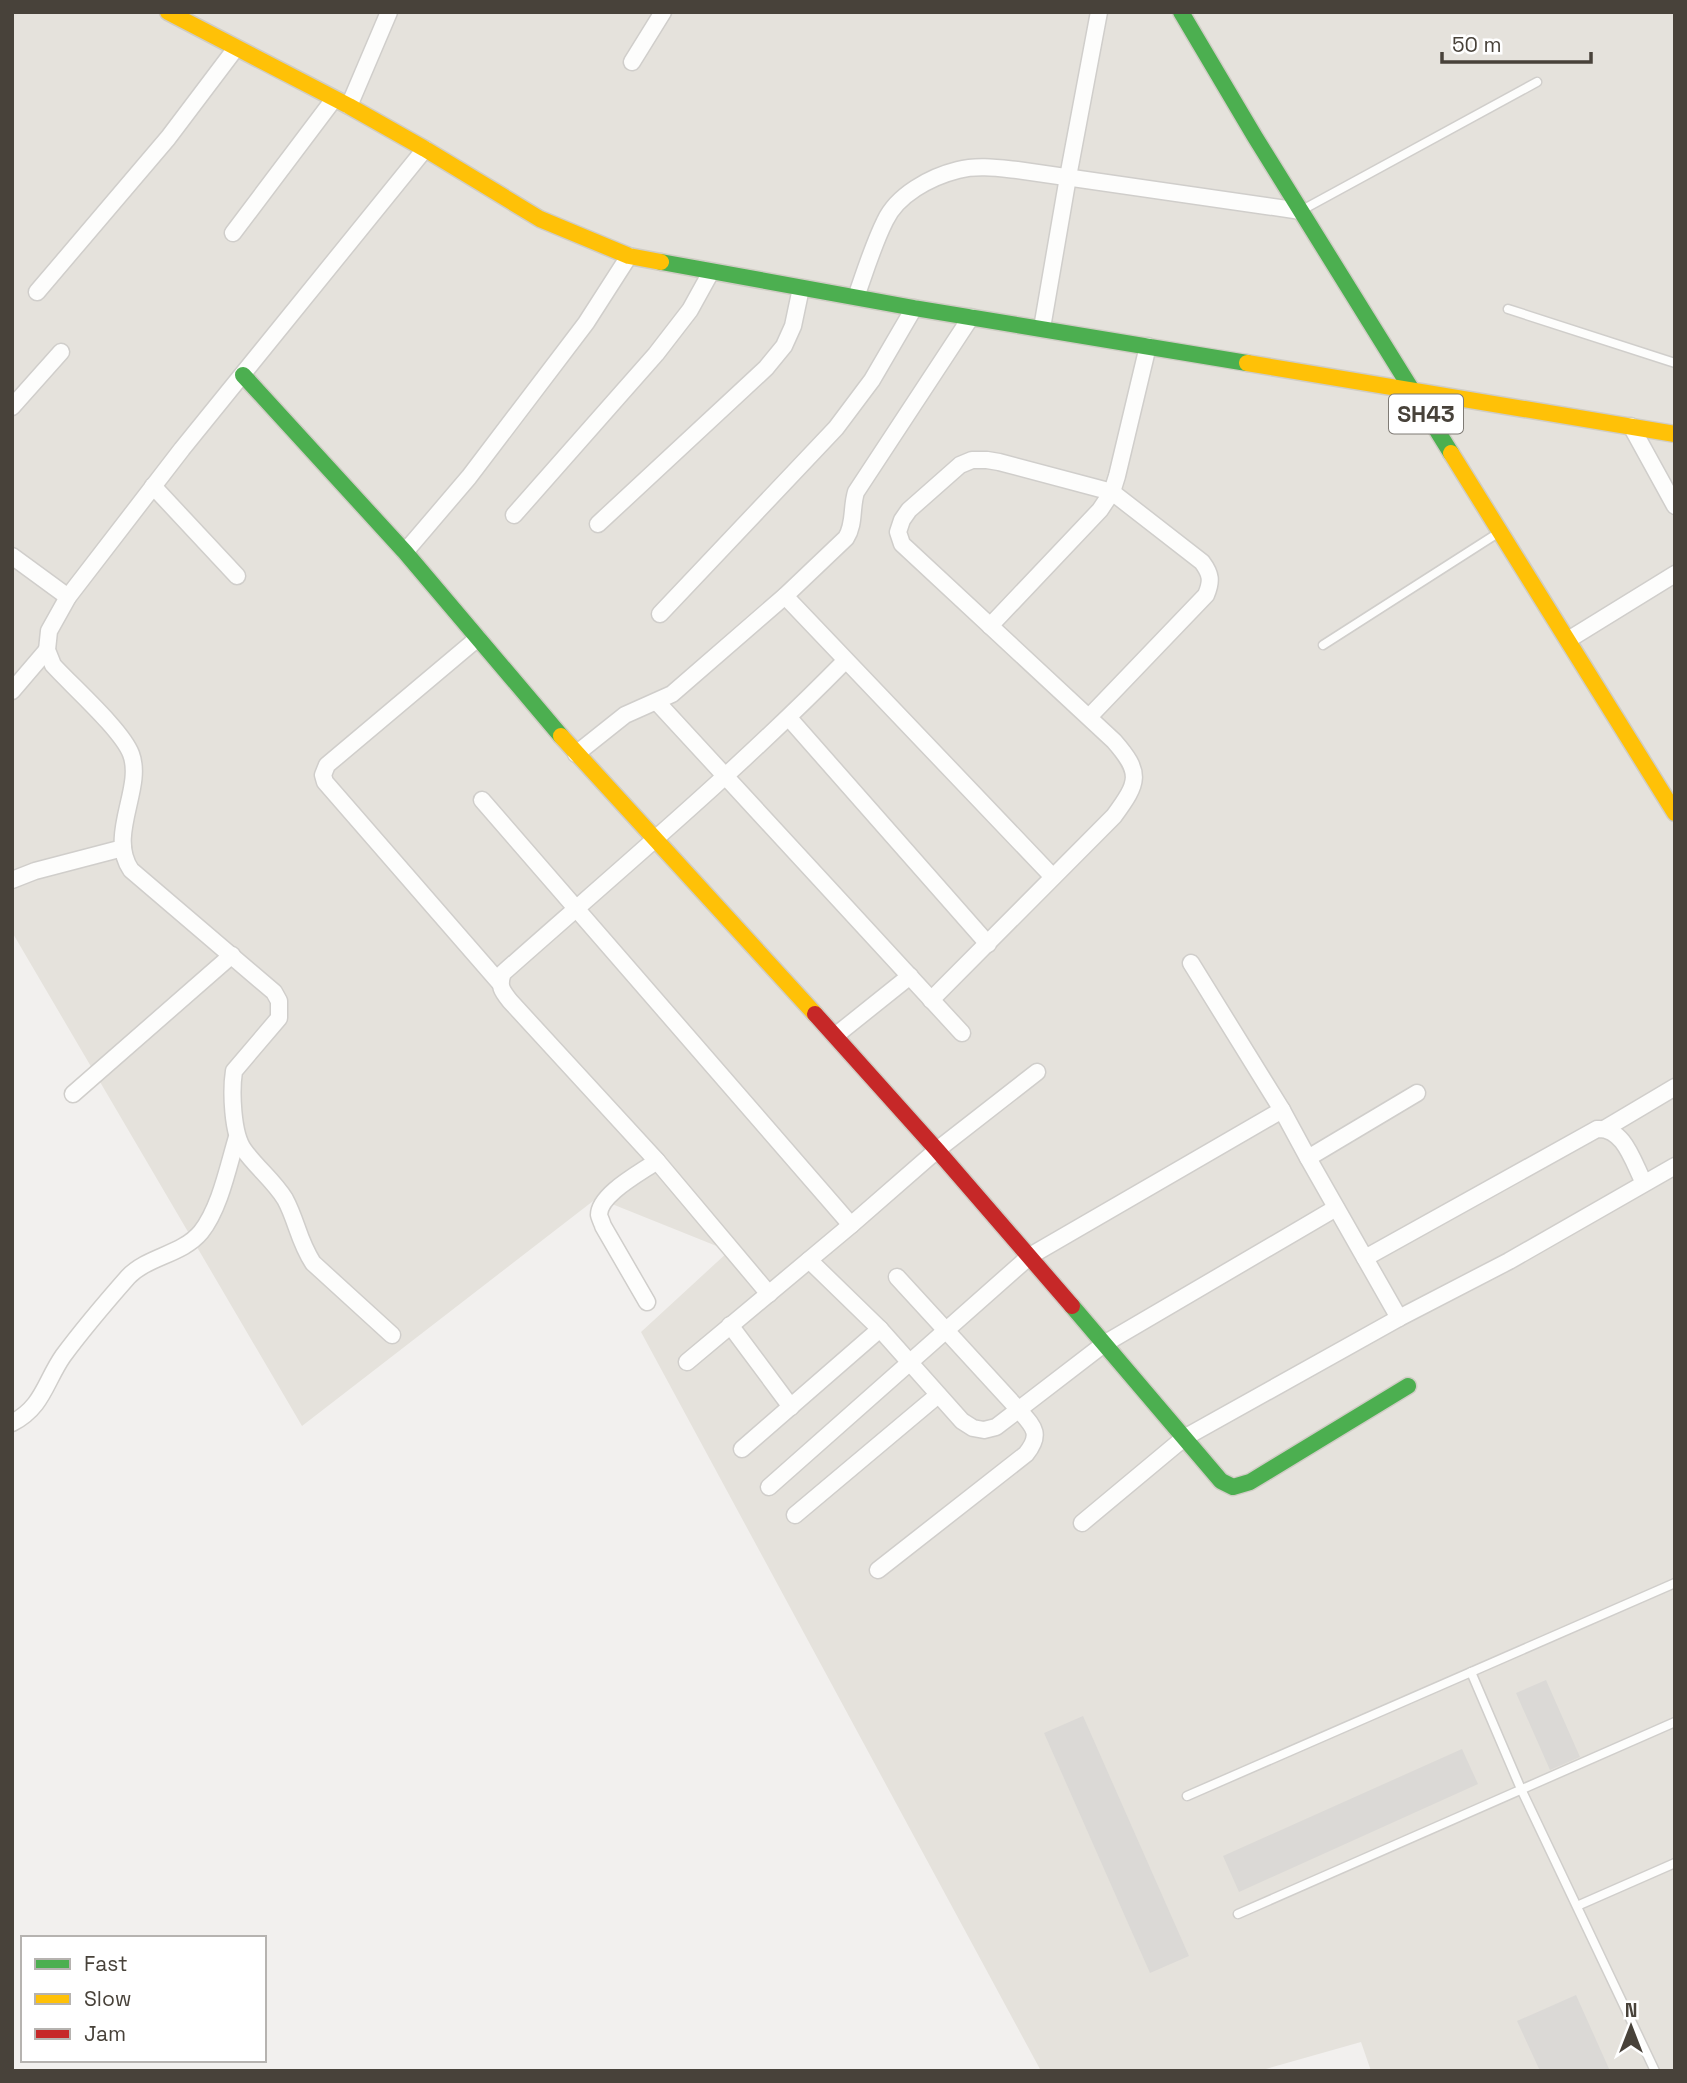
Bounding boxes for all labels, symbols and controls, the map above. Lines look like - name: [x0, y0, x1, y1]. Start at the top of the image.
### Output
- scale bar: [1442, 21, 1591, 65]
- text: 50 m: [1452, 31, 1502, 58]
- road number: SH43: [1389, 394, 1463, 434]
- legend: [21, 1936, 266, 2062]
- text: Fast: [84, 1950, 128, 1977]
- text: Slow: [84, 1985, 132, 2012]
- north arrow: [1596, 1992, 1666, 2062]
- text: N: [1625, 1998, 1637, 2023]
- text: Jam: [84, 2020, 126, 2047]

